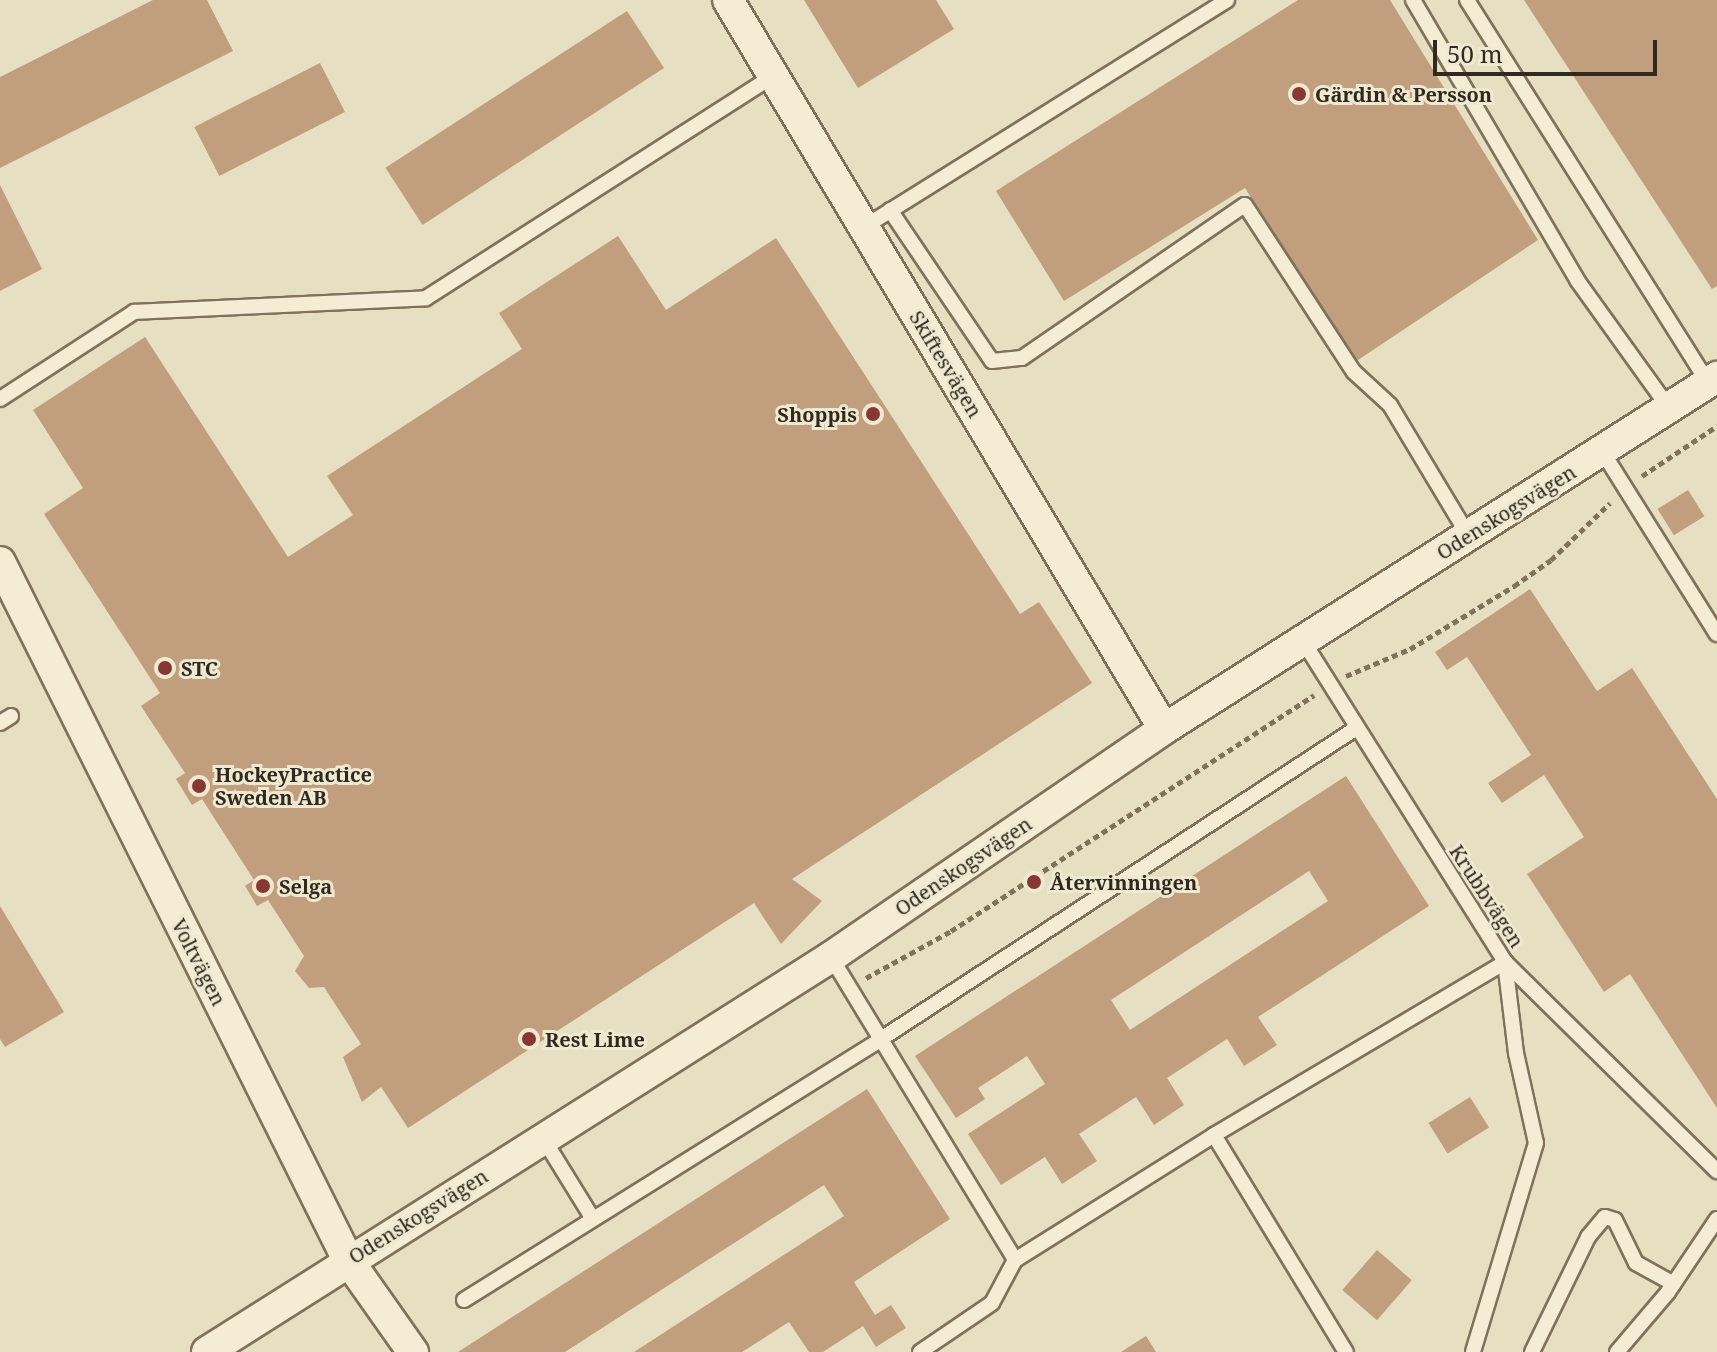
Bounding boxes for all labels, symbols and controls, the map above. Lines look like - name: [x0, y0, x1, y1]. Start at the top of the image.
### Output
- scale bar: [1437, 24, 1661, 74]
- text: 50 m: [1447, 37, 1503, 70]
- place label: Gärdin & Persson: [1315, 82, 1492, 106]
- marker: Gärdin & Persson: [1290, 85, 1308, 103]
- street label: Skiftesvägen: [905, 306, 987, 422]
- place label: Shoppis: [777, 402, 857, 426]
- marker: Shoppis: [864, 405, 882, 423]
- street label: Odenskogsvägen: [1432, 460, 1580, 564]
- place label: STC: [181, 656, 218, 680]
- marker: STC: [156, 659, 174, 677]
- place label: HockeyPractice Sweden AB: [215, 762, 372, 809]
- marker: HockeyPractice Sweden AB: [190, 777, 208, 795]
- street label: Odenskogsvägen: [890, 811, 1036, 921]
- street label: Krubbvägen: [1445, 840, 1529, 952]
- place label: Återvinningen: [1050, 870, 1197, 894]
- marker: Återvinningen: [1025, 873, 1043, 891]
- place label: Selga: [279, 874, 332, 898]
- marker: Selga: [254, 877, 272, 895]
- street label: Voltvägen: [167, 915, 231, 1009]
- place label: Rest Lime: [545, 1027, 645, 1051]
- marker: Rest Lime: [520, 1030, 538, 1048]
- street label: Odenskogsvägen: [344, 1164, 492, 1268]

